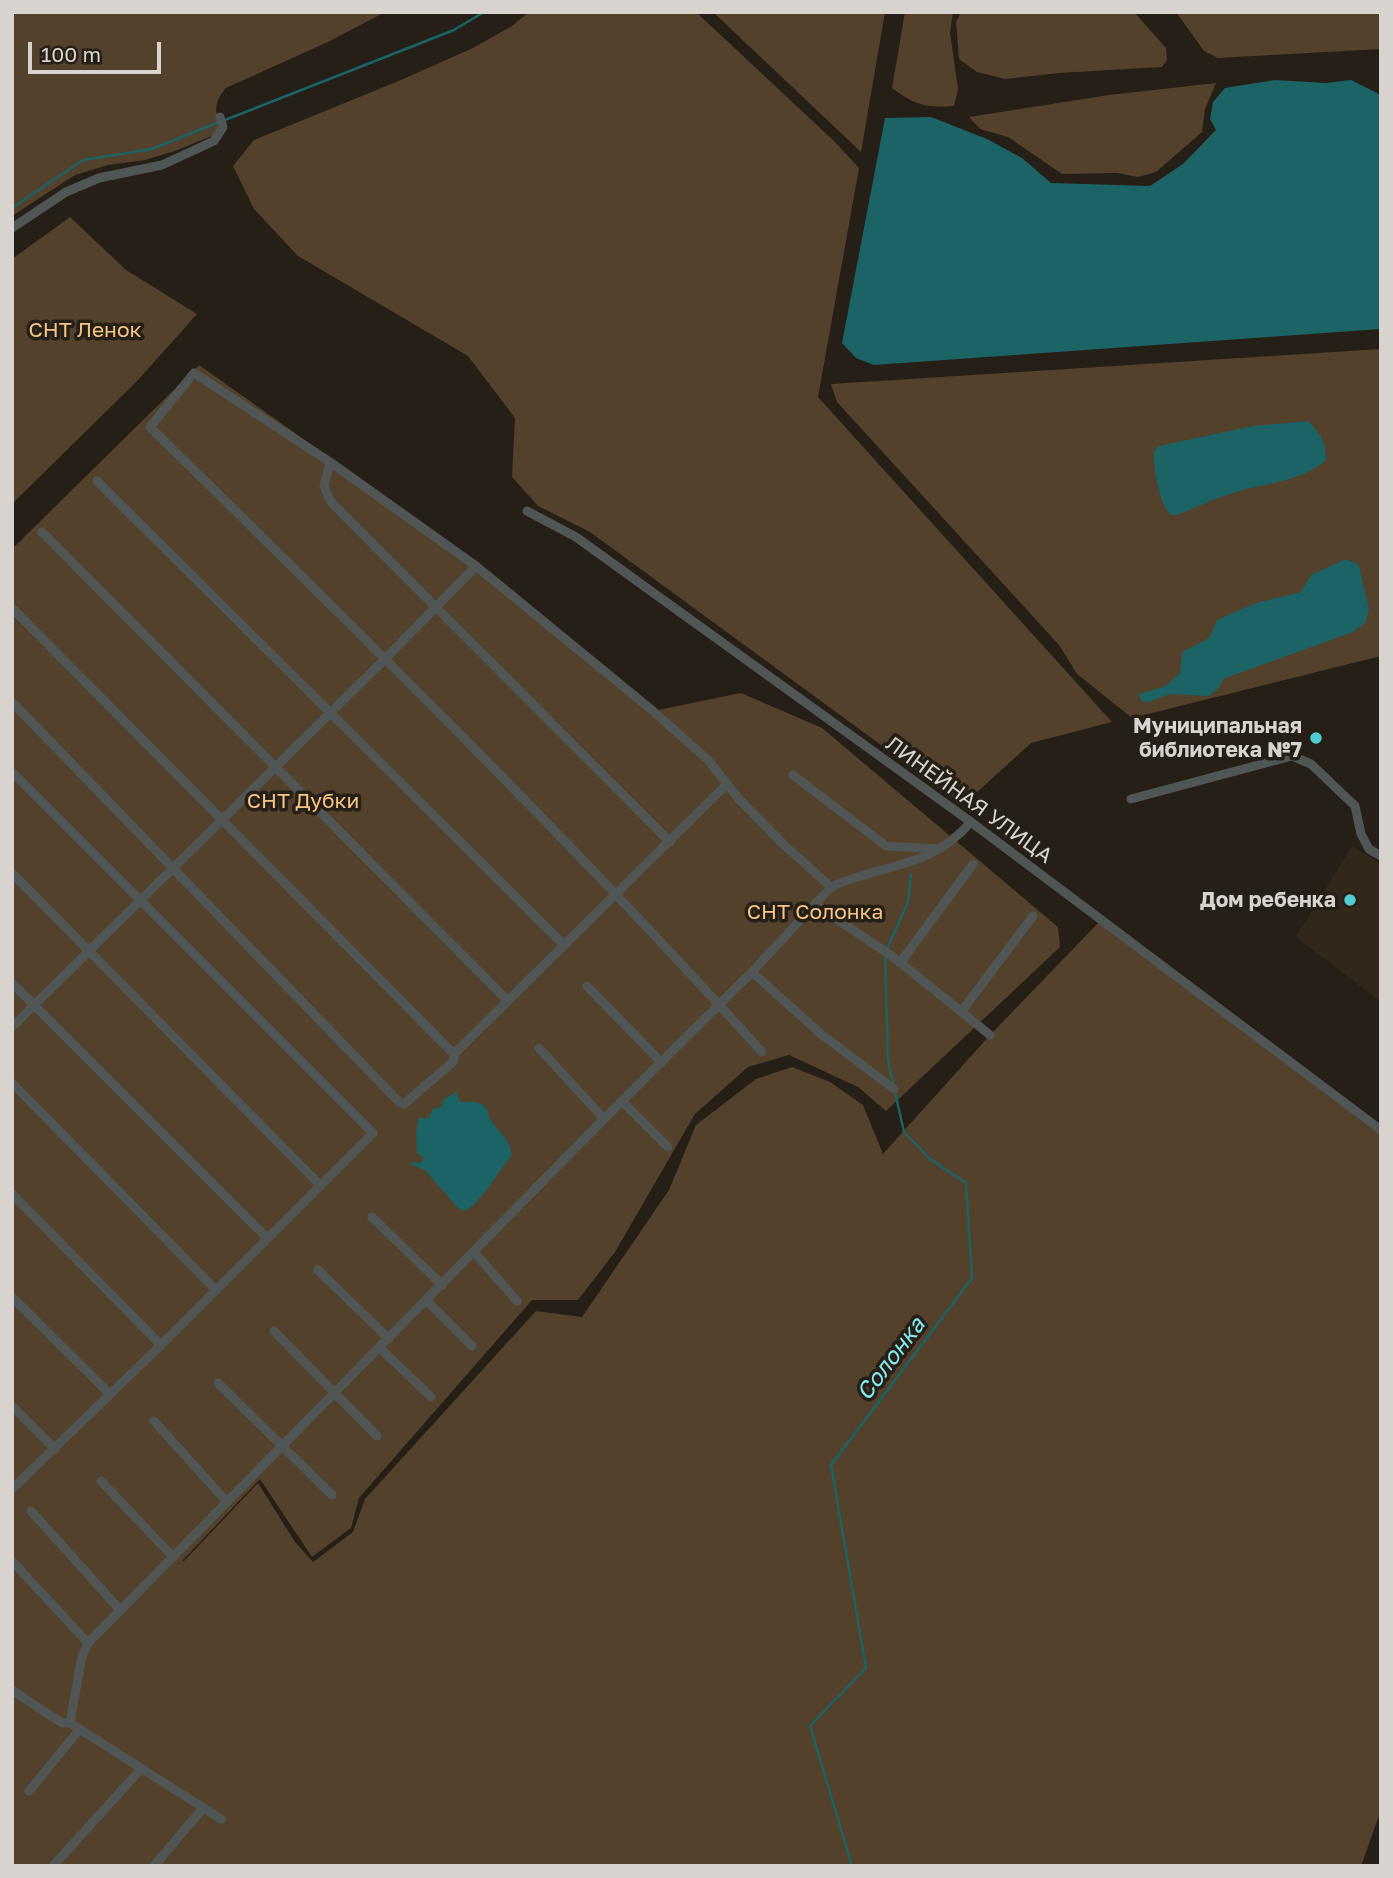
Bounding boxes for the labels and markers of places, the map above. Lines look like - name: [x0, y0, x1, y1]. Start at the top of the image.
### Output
- place label: Муниципальная библиотека №7: [1133, 713, 1302, 763]
- marker: Муниципальная библиотека №7: [1308, 730, 1324, 746]
- place label: Дом ребенка: [1200, 887, 1336, 913]
- marker: Дом ребенка: [1342, 892, 1358, 908]

